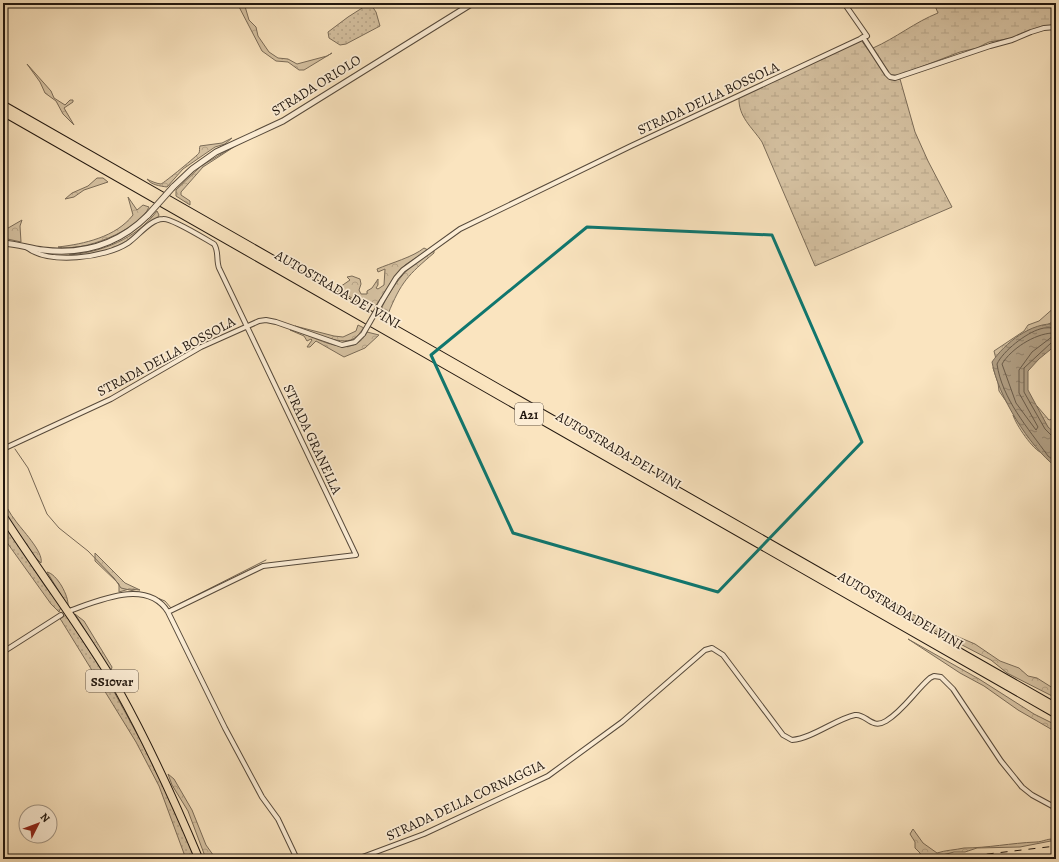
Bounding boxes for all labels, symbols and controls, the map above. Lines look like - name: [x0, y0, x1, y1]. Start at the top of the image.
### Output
- street label: STRADA ORIOLO: [268, 50, 365, 121]
- street label: STRADA DELLA BOSSOLA: [634, 57, 783, 140]
- street label: AUTOSTRADA DEI VINI: [271, 245, 404, 333]
- street label: STRADA DELLA BOSSOLA: [94, 312, 239, 401]
- street label: STRADA GRANELLA: [279, 381, 347, 498]
- road number: A21: [515, 403, 543, 425]
- street label: AUTOSTRADA DEI VINI: [552, 406, 685, 494]
- street label: AUTOSTRADA DEI VINI: [834, 566, 967, 654]
- road number: SS10var: [86, 670, 138, 692]
- street label: STRADA DELLA CORNAGGIA: [383, 755, 548, 845]
- north arrow: [18, 804, 58, 844]
- text: N: [37, 810, 53, 826]

